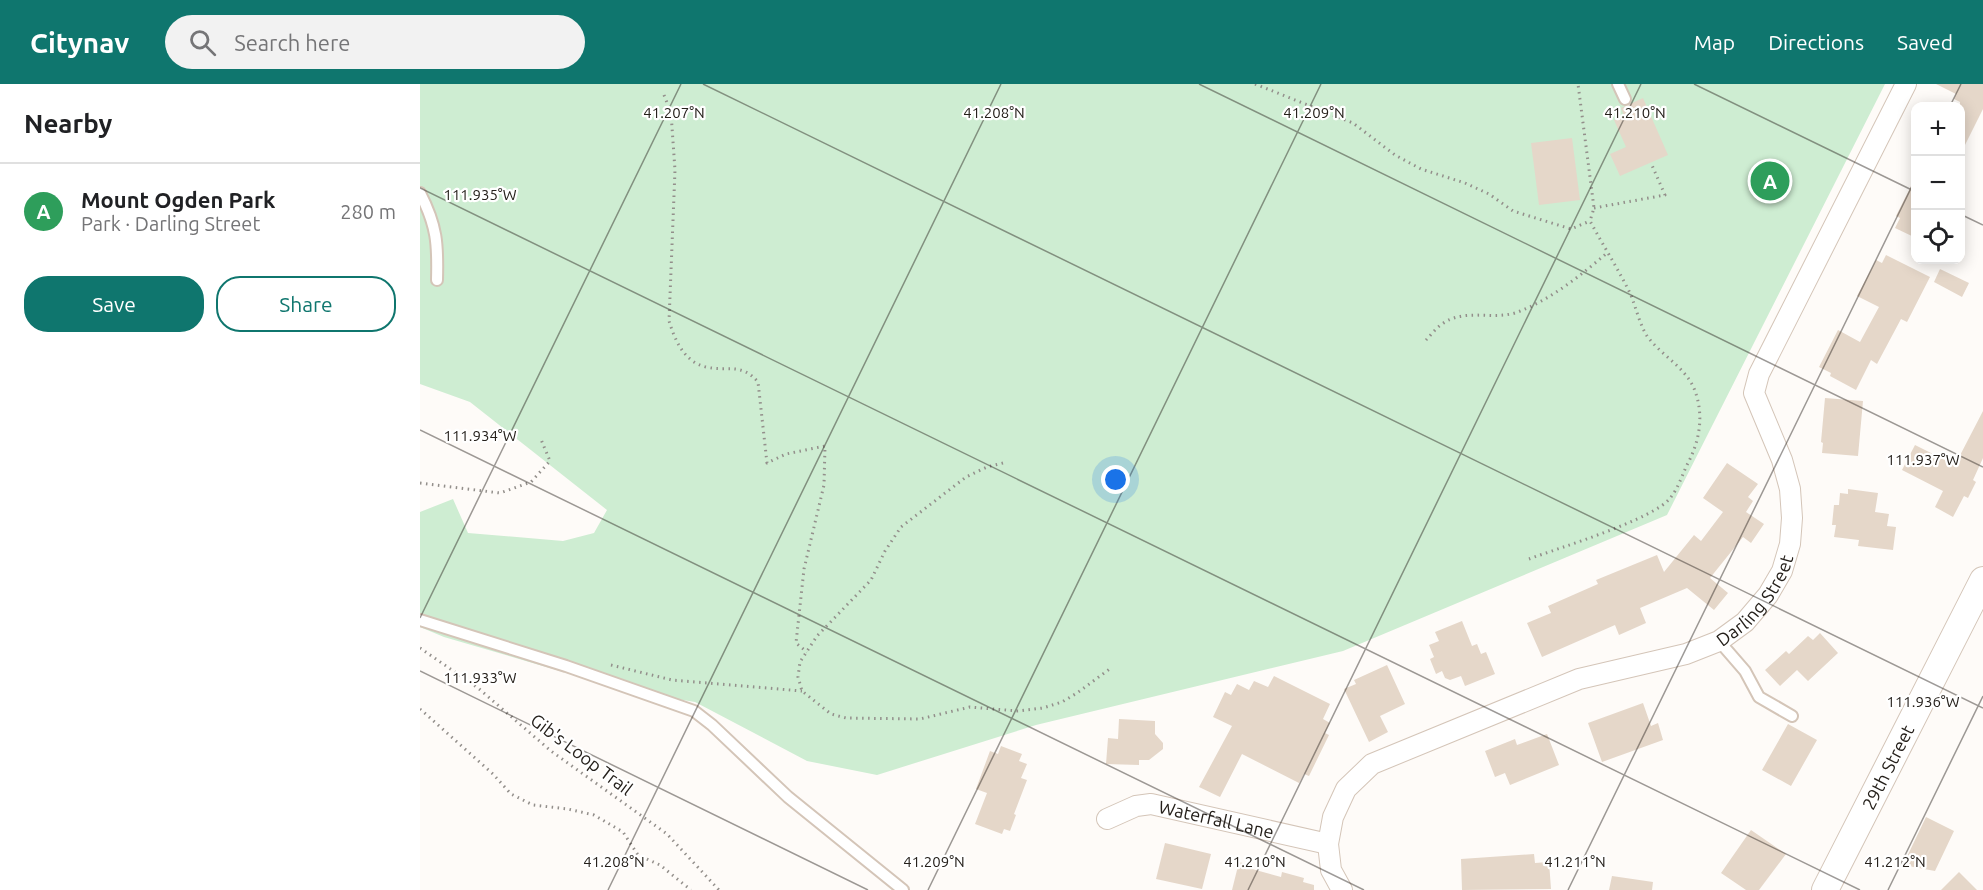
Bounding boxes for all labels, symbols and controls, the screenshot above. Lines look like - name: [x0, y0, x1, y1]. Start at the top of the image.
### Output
- search box: [165, 15, 585, 69]
- icon: search: [186, 26, 219, 59]
- text: Citynav: [30, 27, 129, 58]
- text: Search here: [234, 30, 350, 55]
- text: Map: [1694, 30, 1735, 54]
- text: Directions: [1768, 30, 1864, 54]
- text: Saved: [1897, 30, 1953, 54]
- map controls: [1911, 102, 1965, 264]
- button: +: [1911, 102, 1965, 156]
- text: 41.207°N: [643, 104, 705, 121]
- text: 41.208°N: [963, 104, 1025, 121]
- text: 41.209°N: [1283, 104, 1345, 121]
- text: 41.210°N: [1604, 104, 1666, 121]
- text: Nearby: [24, 109, 112, 138]
- button: −: [1911, 156, 1965, 210]
- pin: A: [1750, 158, 1790, 204]
- text: 111.935°W: [443, 186, 517, 203]
- text: Mount Ogden Park: [81, 187, 275, 212]
- text: A: [36, 200, 51, 223]
- text: 280 m: [340, 200, 396, 223]
- button: locate: [1911, 210, 1965, 264]
- text: Park · Darling Street: [81, 212, 260, 235]
- button: Save: [24, 276, 204, 332]
- button: Share: [216, 276, 396, 332]
- text: 111.934°W: [443, 427, 517, 444]
- text: 111.937°W: [1886, 451, 1960, 468]
- your location: [1101, 465, 1130, 494]
- street label: Darling Street: [1712, 552, 1796, 650]
- text: 111.933°W: [443, 669, 517, 686]
- text: 111.936°W: [1886, 693, 1960, 710]
- street label: Gib's Loop Trail: [527, 709, 637, 799]
- street label: 29th Street: [1858, 721, 1917, 813]
- street label: Waterfall Lane: [1157, 796, 1276, 842]
- text: 41.208°N: [583, 853, 645, 870]
- text: 41.209°N: [903, 853, 965, 870]
- text: 41.210°N: [1224, 853, 1286, 870]
- text: 41.211°N: [1544, 853, 1606, 870]
- text: 41.212°N: [1864, 853, 1926, 870]

